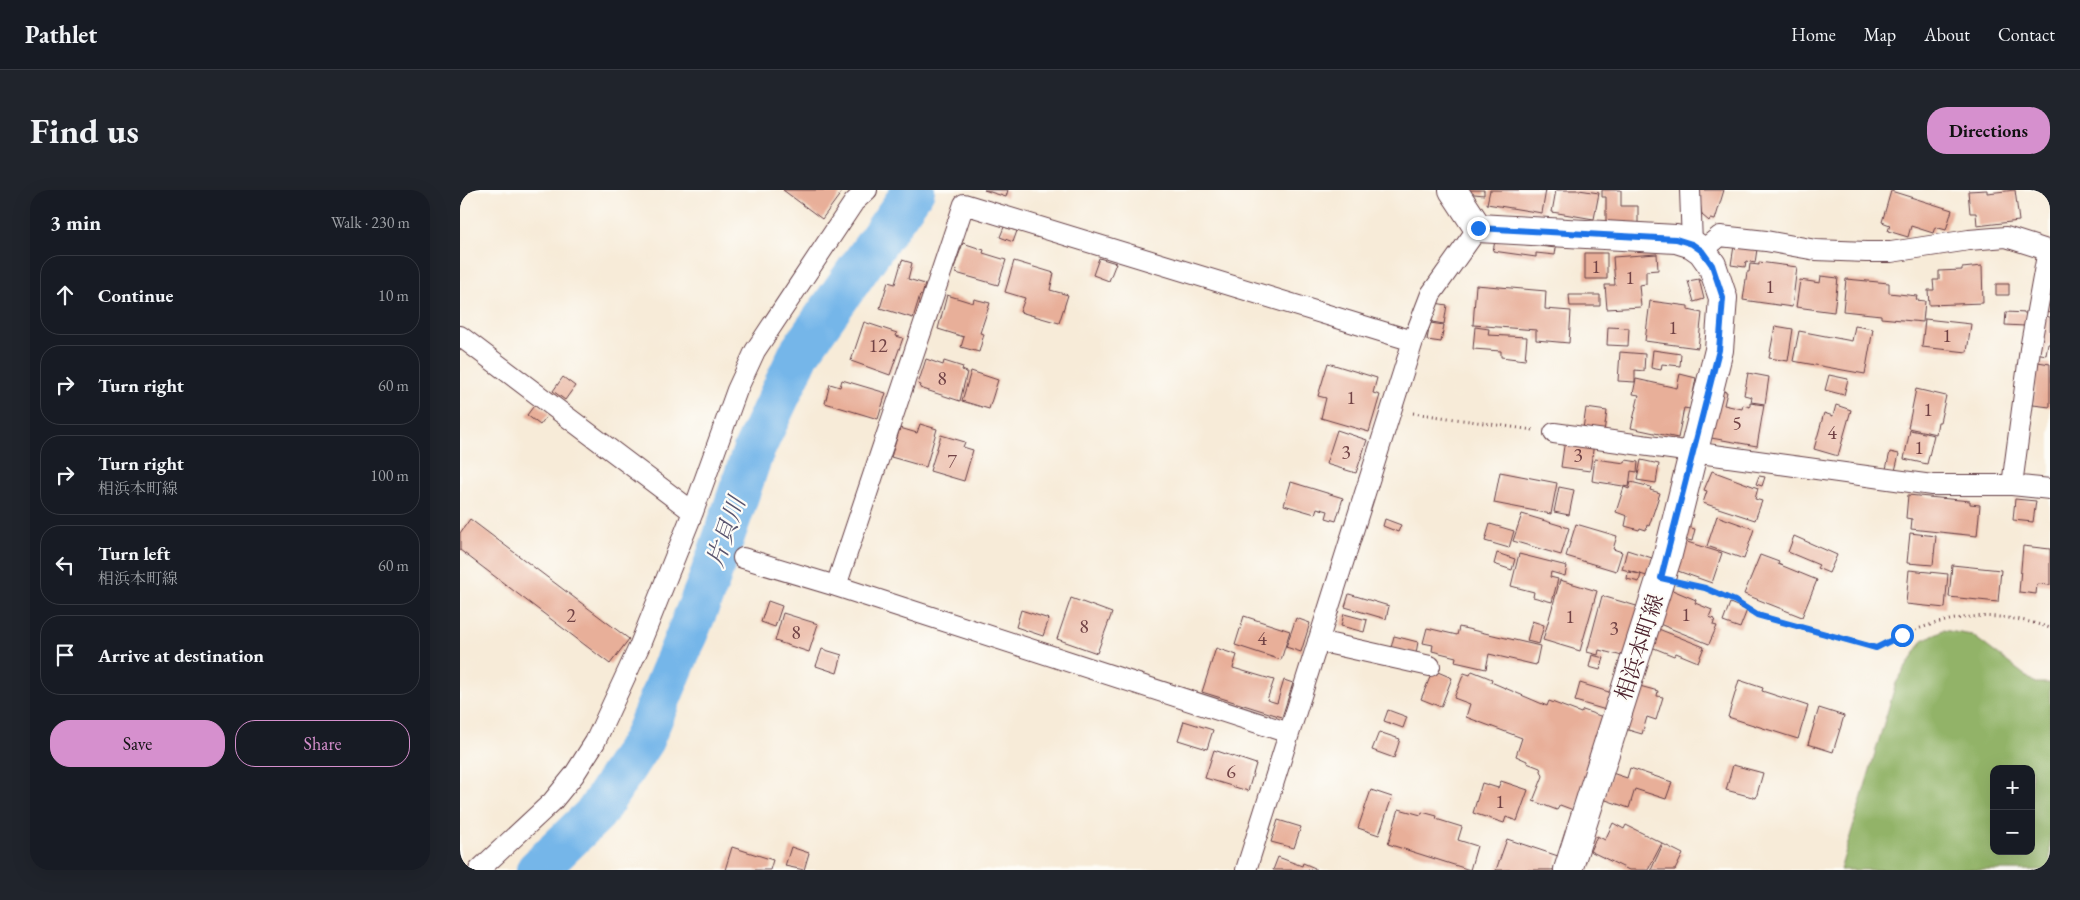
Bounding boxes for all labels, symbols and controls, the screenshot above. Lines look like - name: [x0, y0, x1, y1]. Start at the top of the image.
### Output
- text: Pathlet: [25, 19, 97, 50]
- text: Home: [1791, 23, 1836, 46]
- text: Map: [1864, 23, 1896, 46]
- text: About: [1924, 23, 1970, 46]
- text: Contact: [1998, 23, 2055, 46]
- button: Directions: [1927, 107, 2050, 154]
- text: Find us: [30, 108, 139, 153]
- text: 3 min: [50, 209, 101, 236]
- text: Walk · 230 m: [331, 212, 410, 233]
- route end: [1467, 217, 1490, 240]
- house number: 1: [1591, 253, 1601, 279]
- house number: 1: [1625, 264, 1635, 290]
- house number: 1: [1765, 273, 1775, 299]
- icon: ahead: [51, 281, 79, 309]
- text: Continue: [98, 283, 173, 308]
- text: 10 m: [378, 285, 409, 306]
- house number: 1: [1668, 314, 1678, 340]
- house number: 1: [1942, 322, 1952, 348]
- house number: 12: [868, 332, 888, 358]
- house number: 8: [937, 365, 947, 391]
- icon: right: [51, 371, 79, 399]
- text: Turn right: [98, 373, 184, 398]
- text: 60 m: [378, 375, 409, 396]
- house number: 1: [1346, 384, 1356, 410]
- house number: 1: [1923, 396, 1933, 422]
- house number: 5: [1732, 410, 1742, 436]
- house number: 4: [1827, 419, 1837, 445]
- house number: 1: [1914, 434, 1924, 460]
- house number: 3: [1341, 439, 1351, 465]
- house number: 3: [1573, 442, 1583, 468]
- house number: 7: [947, 448, 957, 474]
- text: Turn right: [98, 451, 184, 476]
- icon: right: [51, 461, 79, 489]
- text: 100 m: [370, 465, 409, 486]
- text: 相浜本町線: [98, 478, 178, 499]
- water label: 片貝川: [699, 490, 753, 571]
- text: Turn left: [98, 541, 170, 566]
- icon: left: [51, 551, 79, 579]
- text: 60 m: [378, 555, 409, 576]
- text: 相浜本町線: [98, 568, 178, 589]
- street label: 相浜本町線: [1609, 590, 1670, 704]
- house number: 1: [1681, 601, 1691, 627]
- house number: 2: [566, 602, 576, 628]
- house number: 1: [1565, 603, 1575, 629]
- house number: 8: [1079, 613, 1089, 639]
- house number: 3: [1609, 615, 1619, 641]
- house number: 8: [791, 619, 801, 645]
- route start: [1891, 624, 1914, 647]
- house number: 4: [1257, 625, 1267, 651]
- icon: arrive: [51, 641, 79, 669]
- text: Arrive at destination: [98, 643, 264, 668]
- button: Save: [50, 720, 225, 767]
- button: Share: [235, 720, 410, 767]
- house number: 6: [1226, 758, 1236, 784]
- map controls: [1990, 765, 2035, 855]
- button: +: [1990, 765, 2035, 810]
- house number: 1: [1495, 788, 1505, 814]
- button: −: [1990, 810, 2035, 855]

